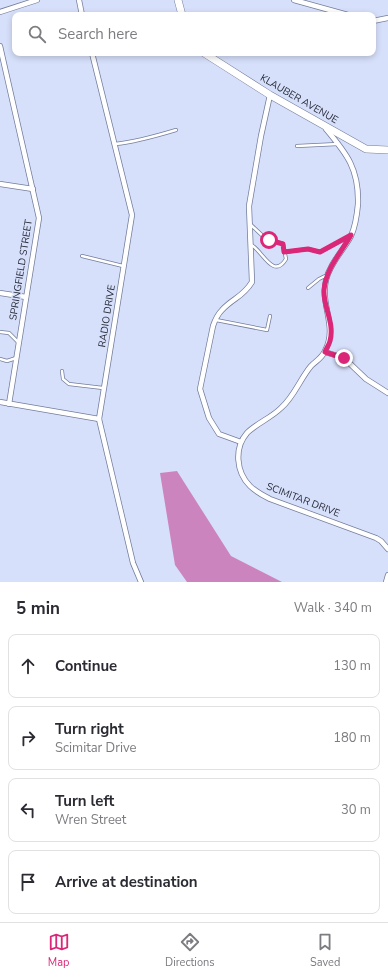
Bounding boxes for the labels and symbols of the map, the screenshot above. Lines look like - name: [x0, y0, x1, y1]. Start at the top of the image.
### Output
- street label: KLAUBER AVENUE: [257, 71, 341, 127]
- street label: SPRINGFIELD STREET: [6, 219, 36, 321]
- route start: [260, 231, 278, 249]
- street label: RADIO DRIVE: [95, 283, 119, 348]
- route end: [335, 349, 353, 367]
- street label: SCIMITAR DRIVE: [264, 480, 342, 521]

